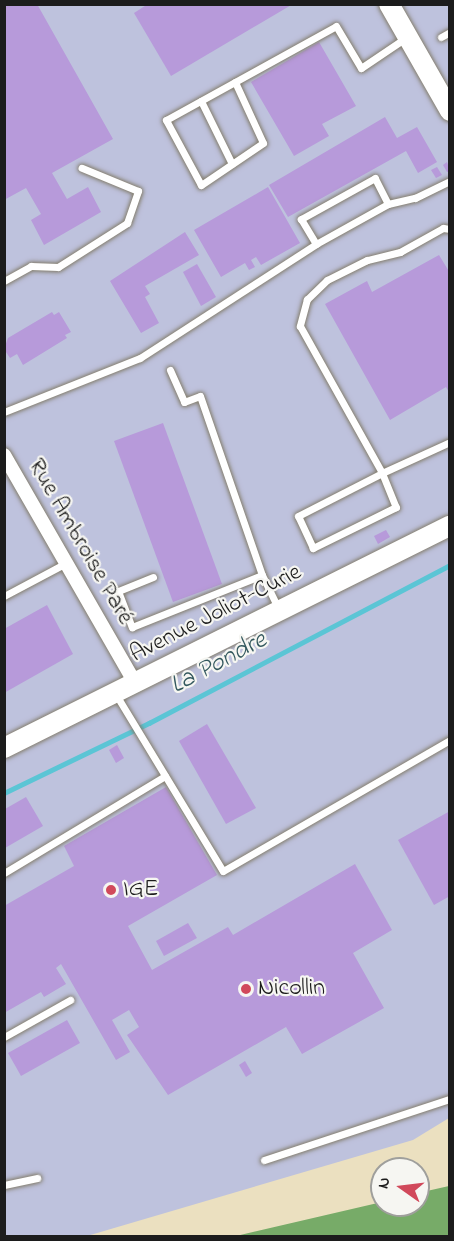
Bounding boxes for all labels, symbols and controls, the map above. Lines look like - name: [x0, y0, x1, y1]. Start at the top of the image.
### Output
- street label: Rue Ambroise Paré: [21, 454, 139, 630]
- street label: Avenue Joliot-Curie: [125, 558, 307, 670]
- water label: La Pondre: [166, 626, 272, 702]
- place label: IGE: [123, 876, 158, 904]
- marker: IGE: [104, 883, 118, 897]
- place label: Nicollin: [258, 975, 325, 1003]
- marker: Nicollin: [239, 982, 253, 996]
- north arrow: [370, 1157, 430, 1217]
- text: N: [372, 1175, 397, 1191]

